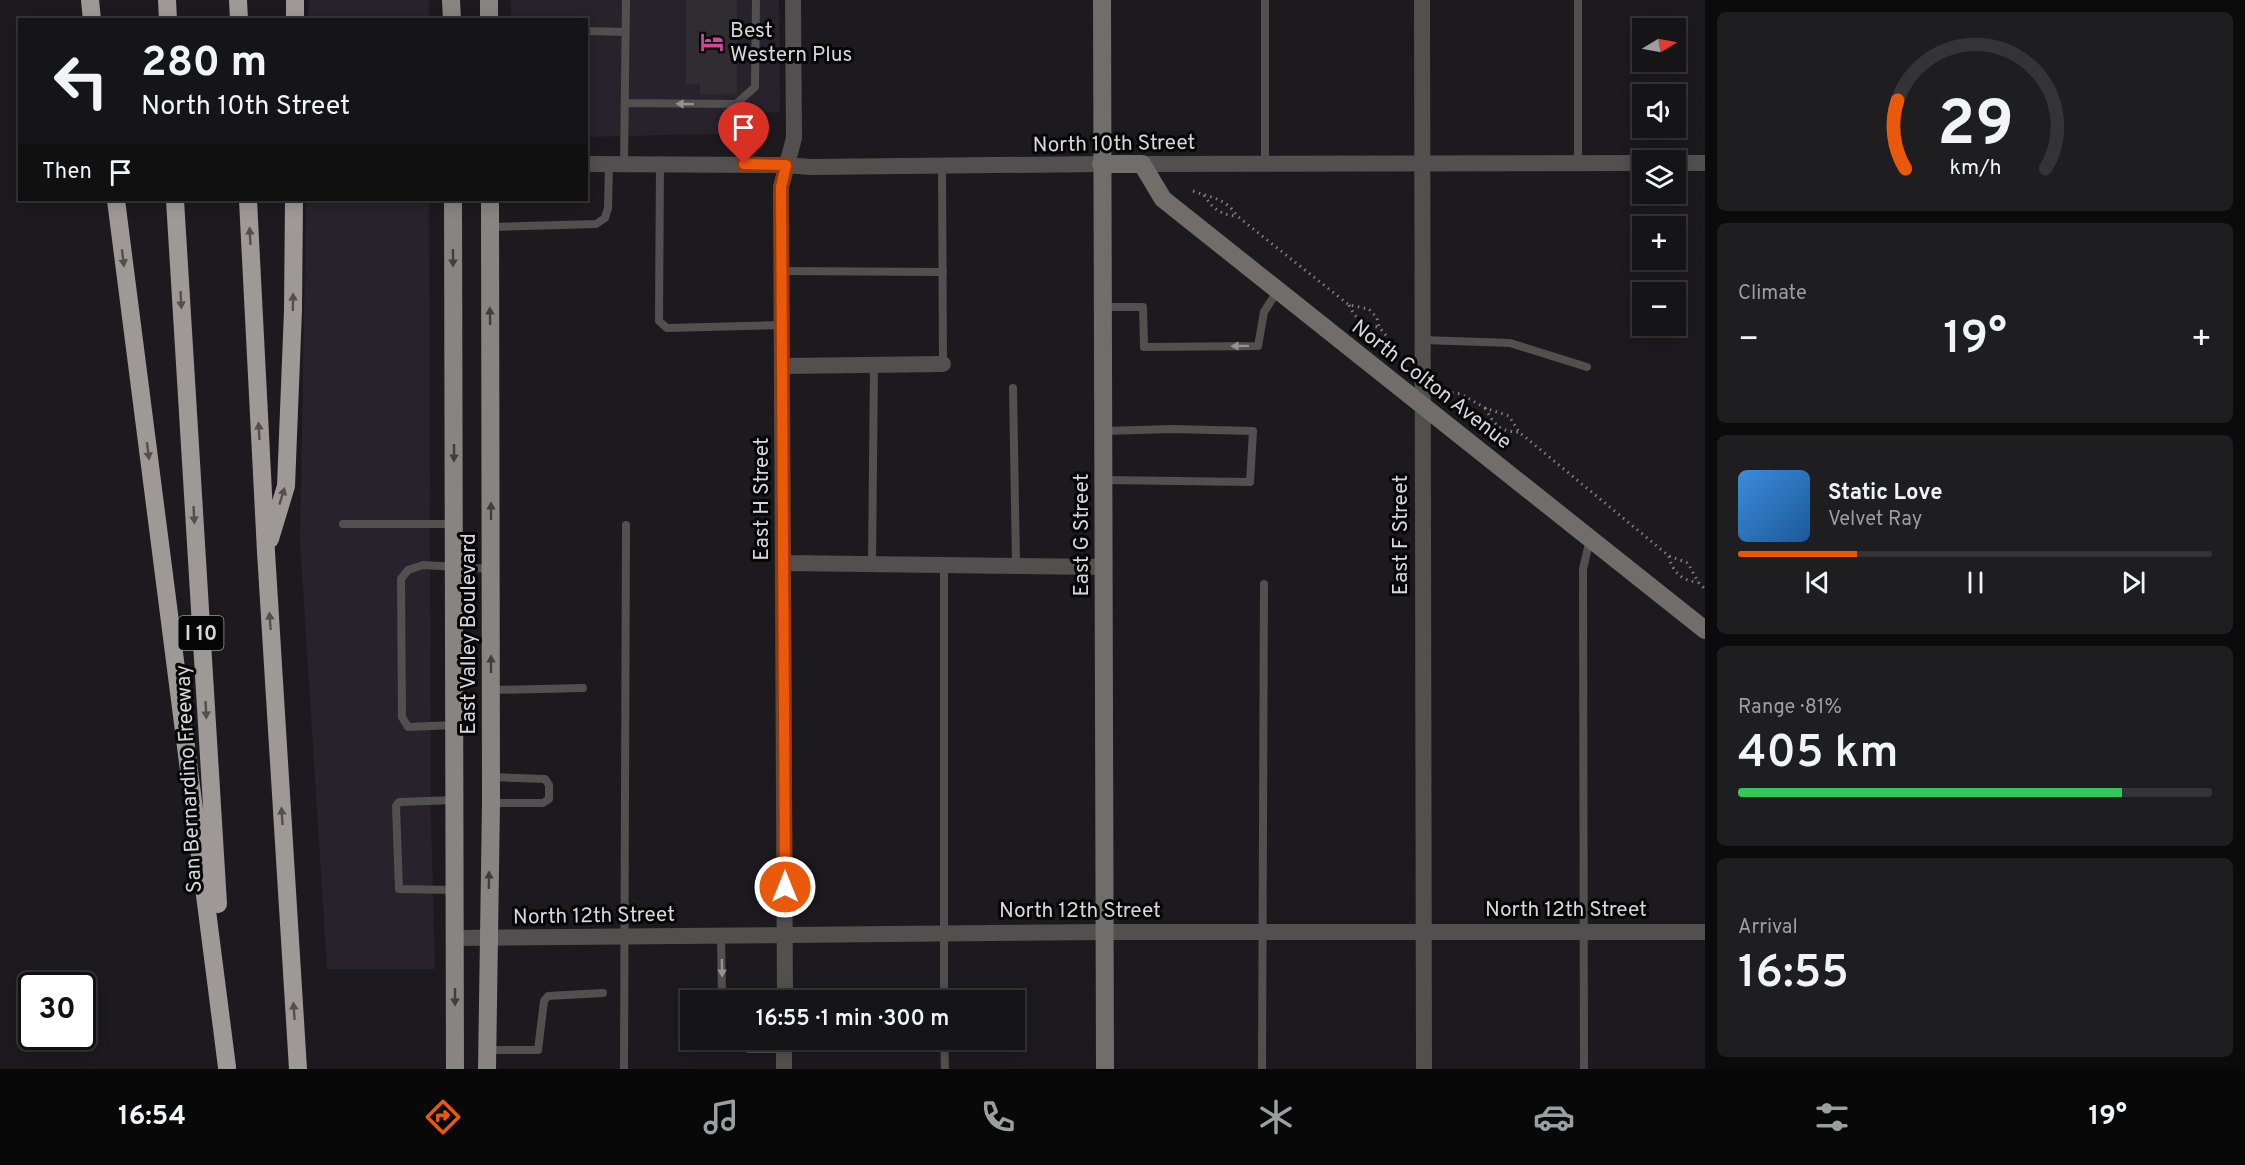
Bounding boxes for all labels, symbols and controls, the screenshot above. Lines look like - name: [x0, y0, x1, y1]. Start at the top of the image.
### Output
- place label: Best Western Plus: [730, 18, 852, 69]
- north arrow: [1632, 18, 1686, 72]
- map controls: [1632, 18, 1686, 336]
- hotel icon: Best Western Plus: [699, 29, 725, 55]
- text: 280 m: [141, 38, 267, 91]
- icon: left: [42, 42, 120, 120]
- button: sound: [1632, 84, 1686, 138]
- text: 29: [1937, 88, 2013, 167]
- text: North 10th Street: [141, 90, 350, 124]
- one-way arrow: [675, 99, 694, 108]
- pin: [718, 102, 769, 164]
- icon: arrive: [727, 111, 760, 144]
- street label: North 10th Street: [1032, 130, 1196, 159]
- button: layers: [1632, 150, 1686, 204]
- text: km/h: [1949, 155, 2001, 182]
- icon: arrive: [104, 156, 137, 189]
- text: Then: [42, 159, 92, 186]
- button: +: [1632, 216, 1686, 270]
- one-way arrow: [245, 227, 254, 246]
- one-way arrow: [119, 248, 128, 267]
- one-way arrow: [448, 248, 458, 267]
- text: Climate: [1738, 281, 1807, 307]
- button: −: [1632, 282, 1686, 336]
- one-way arrow: [177, 290, 186, 309]
- one-way arrow: [288, 292, 298, 311]
- one-way arrow: [485, 306, 495, 325]
- text: 19°: [1943, 312, 2007, 369]
- street label: North Colton Avenue: [1346, 314, 1516, 456]
- text: −: [1738, 320, 1759, 362]
- text: +: [2191, 320, 2212, 362]
- one-way arrow: [1230, 341, 1249, 351]
- one-way arrow: [255, 421, 264, 440]
- street label: East H Street: [749, 437, 776, 561]
- one-way arrow: [144, 442, 153, 461]
- one-way arrow: [449, 443, 459, 462]
- street label: East G Street: [1069, 473, 1096, 597]
- street label: East F Street: [1388, 475, 1415, 595]
- text: Static Love: [1828, 480, 1942, 507]
- one-way arrow: [278, 487, 288, 505]
- one-way arrow: [486, 501, 496, 520]
- one-way arrow: [190, 506, 199, 525]
- text: Velvet Ray: [1828, 507, 1922, 533]
- street label: East Valley Boulevard: [456, 533, 483, 735]
- icon: previous: [1801, 566, 1834, 599]
- icon: pause: [1959, 566, 1992, 599]
- icon: next: [2117, 566, 2150, 599]
- one-way arrow: [265, 612, 275, 631]
- road number: I 10: [178, 616, 224, 650]
- one-way arrow: [486, 655, 496, 674]
- street label: San Bernardino Freeway: [170, 664, 209, 894]
- text: Range · 81%: [1738, 695, 1842, 721]
- one-way arrow: [201, 701, 211, 720]
- text: 405 km: [1738, 726, 1899, 783]
- one-way arrow: [278, 806, 287, 825]
- position arrow: [753, 855, 817, 919]
- one-way arrow: [484, 871, 494, 890]
- street label: North 12th Street: [1485, 897, 1647, 924]
- street label: North 12th Street: [999, 898, 1161, 925]
- street label: North 12th Street: [513, 902, 675, 931]
- text: Arrival: [1738, 915, 1798, 941]
- text: 16:55: [1738, 946, 1849, 1003]
- one-way arrow: [717, 958, 727, 977]
- speed limit sign: 30: [18, 972, 96, 1050]
- one-way arrow: [450, 987, 460, 1006]
- one-way arrow: [290, 1001, 299, 1020]
- text: 16:55 · 1 min · 300 m: [756, 1006, 949, 1033]
- icon: directions: [422, 1096, 464, 1138]
- icon: music: [700, 1096, 742, 1138]
- icon: phone: [977, 1096, 1019, 1138]
- icon: climate: [1255, 1096, 1297, 1138]
- icon: car: [1533, 1096, 1575, 1138]
- icon: filters: [1811, 1096, 1853, 1138]
- text: 16:54: [118, 1100, 186, 1134]
- text: 19°: [2088, 1100, 2127, 1134]

